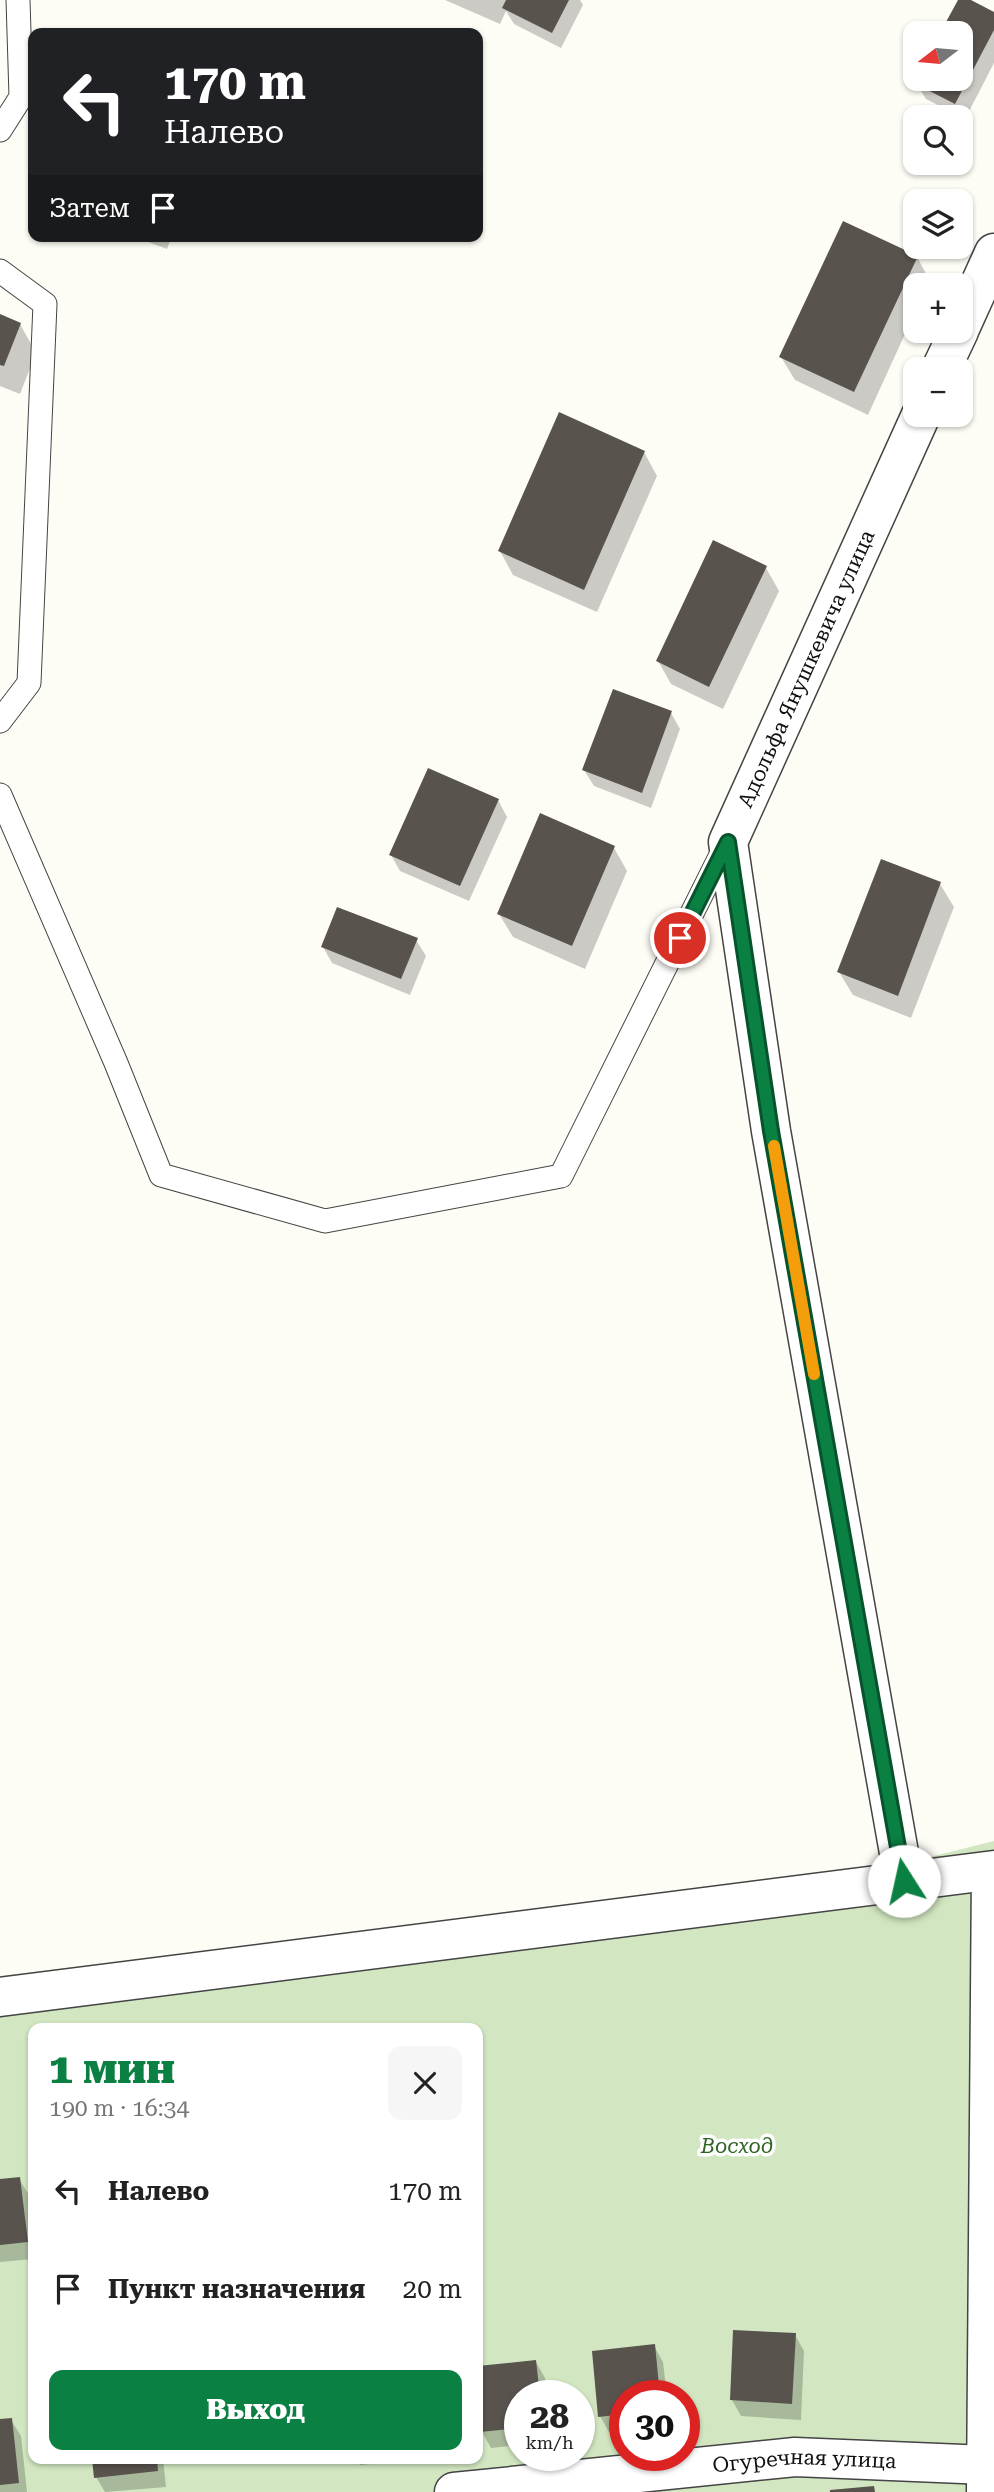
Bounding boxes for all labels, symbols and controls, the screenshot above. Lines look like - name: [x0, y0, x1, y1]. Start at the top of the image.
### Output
- north arrow: [903, 21, 973, 91]
- map controls: [903, 21, 973, 427]
- text: 170 m: [164, 54, 306, 111]
- icon: left: [49, 56, 140, 147]
- button: search: [903, 105, 973, 175]
- text: Налево: [164, 113, 284, 151]
- icon: arrive: [144, 189, 182, 227]
- button: layers: [903, 189, 973, 259]
- text: Затем: [49, 193, 130, 223]
- button: +: [903, 273, 973, 343]
- button: −: [903, 357, 973, 427]
- street label: Адольфа Янушкевича улица: [733, 526, 880, 811]
- pin: [650, 908, 710, 968]
- icon: arrive: [661, 919, 699, 957]
- position arrow: [867, 1844, 941, 1918]
- text: 1 мин: [49, 2044, 175, 2093]
- button: close: [388, 2046, 462, 2120]
- text: 190 m · 16:34: [49, 2095, 189, 2122]
- park label: Восход: [700, 2134, 773, 2158]
- icon: left: [49, 2172, 87, 2210]
- text: Налево: [108, 2176, 209, 2206]
- text: 170 m: [388, 2176, 462, 2206]
- icon: arrive: [49, 2270, 87, 2308]
- text: Пункт назначения: [108, 2274, 365, 2304]
- text: 20 m: [403, 2274, 462, 2304]
- button: Выход: [49, 2370, 462, 2450]
- speed limit sign: 30: [609, 2380, 700, 2471]
- text: 28: [530, 2396, 569, 2437]
- text: km/h: [525, 2432, 574, 2453]
- street label: Огуречная улица: [711, 2445, 897, 2477]

